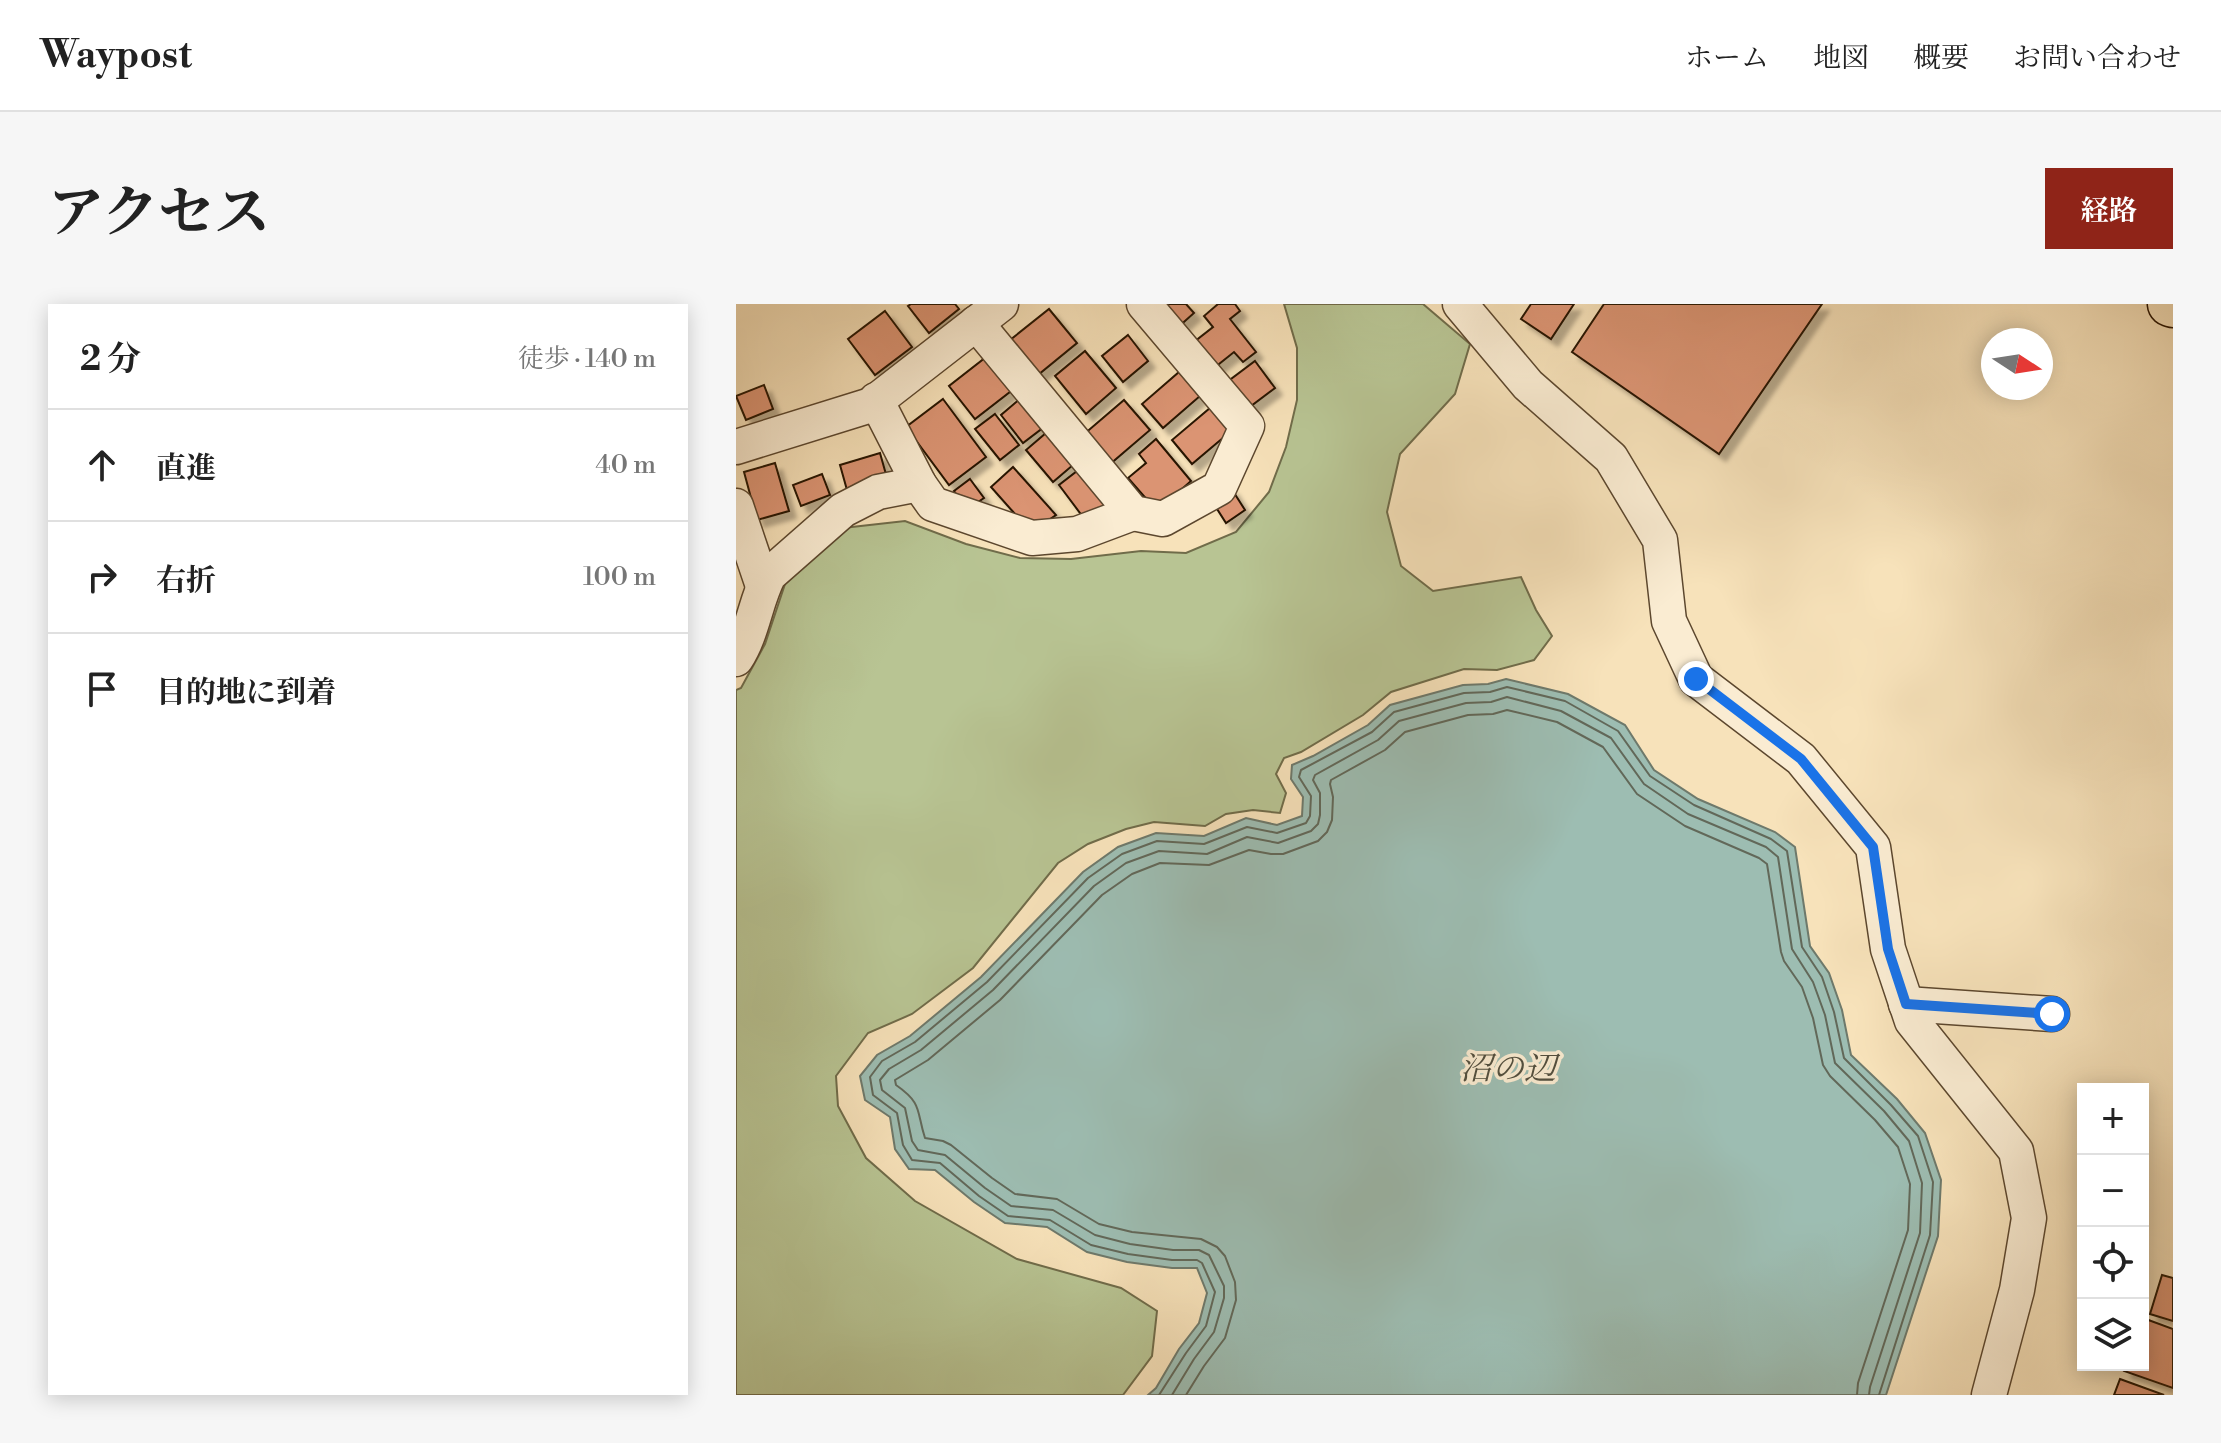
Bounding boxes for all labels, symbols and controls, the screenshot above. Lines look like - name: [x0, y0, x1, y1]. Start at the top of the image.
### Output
- text: Waypost: [40, 32, 192, 79]
- text: ホーム: [1685, 41, 1769, 76]
- text: 地図: [1813, 41, 1869, 76]
- text: 概要: [1913, 41, 1969, 76]
- text: お問い合わせ: [2013, 41, 2181, 76]
- button: 経路: [2045, 168, 2173, 249]
- text: アクセス: [48, 179, 270, 249]
- north arrow: [1981, 328, 2053, 400]
- text: 2 分: [80, 339, 141, 381]
- text: 徒歩 · 140 m: [518, 343, 656, 375]
- icon: ahead: [80, 443, 124, 487]
- text: 40 m: [595, 449, 656, 481]
- text: 直進: [156, 450, 216, 488]
- icon: right: [80, 555, 124, 599]
- text: 100 m: [583, 561, 656, 593]
- text: 右折: [156, 562, 216, 600]
- route end: [1678, 661, 1714, 697]
- icon: arrive: [80, 667, 124, 711]
- text: 目的地に到着: [156, 674, 336, 712]
- route start: [2034, 996, 2070, 1032]
- water label: 沼の辺: [1460, 1049, 1561, 1089]
- map controls: [2077, 1083, 2149, 1371]
- button: +: [2077, 1083, 2149, 1155]
- button: −: [2077, 1155, 2149, 1227]
- button: locate: [2077, 1227, 2149, 1299]
- button: layers: [2077, 1299, 2149, 1371]

